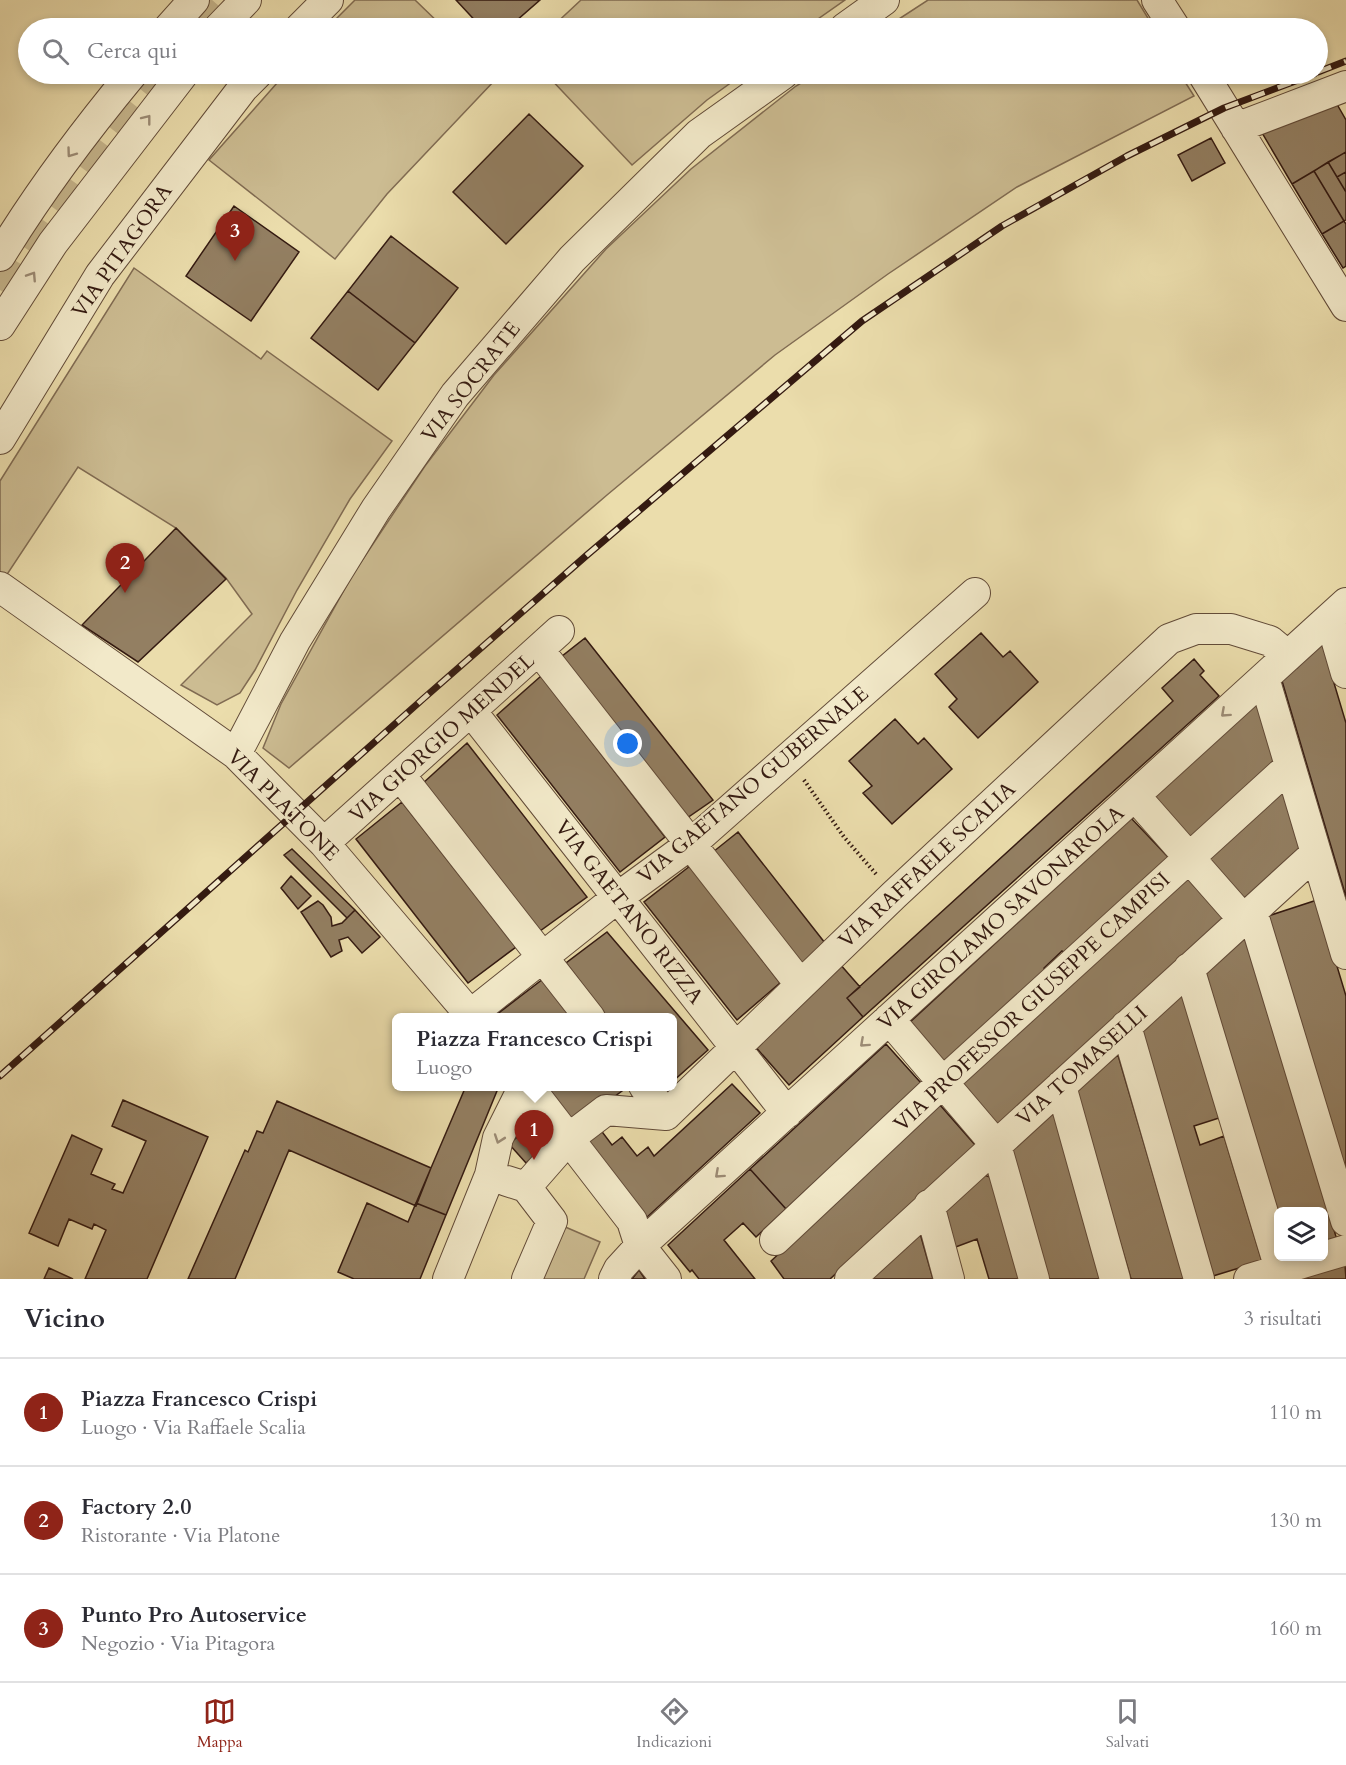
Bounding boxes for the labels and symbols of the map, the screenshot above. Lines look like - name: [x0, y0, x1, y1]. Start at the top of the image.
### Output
- one-way arrow: [139, 115, 150, 126]
- one-way arrow: [67, 147, 78, 158]
- street label: VIA PITAGORA: [65, 178, 179, 324]
- pin: 3: [216, 212, 254, 261]
- one-way arrow: [24, 272, 36, 282]
- street label: VIA SOCRATE: [415, 316, 527, 448]
- pin: 2: [106, 544, 144, 593]
- street label: VIA GIORGIO MENDEL: [343, 647, 541, 829]
- street label: VIA GAETANO GUBERNALE: [631, 679, 875, 891]
- one-way arrow: [1221, 706, 1232, 717]
- your location: [613, 729, 642, 758]
- street label: VIA PLATONE: [221, 743, 345, 867]
- street label: VIA RAFFAELE SCALIA: [832, 775, 1022, 955]
- street label: VIA GIROLAMO SAVONAROLA: [871, 799, 1131, 1037]
- street label: VIA GAETANO RIZZA: [548, 814, 710, 1010]
- street label: VIA PROFESSOR GIUSEPPE CAMPISI: [887, 866, 1177, 1138]
- street label: VIA TOMASELLI: [1010, 999, 1154, 1133]
- one-way arrow: [860, 1036, 870, 1047]
- pin: 1: [514, 1110, 554, 1160]
- one-way arrow: [493, 1133, 506, 1144]
- one-way arrow: [716, 1167, 726, 1178]

